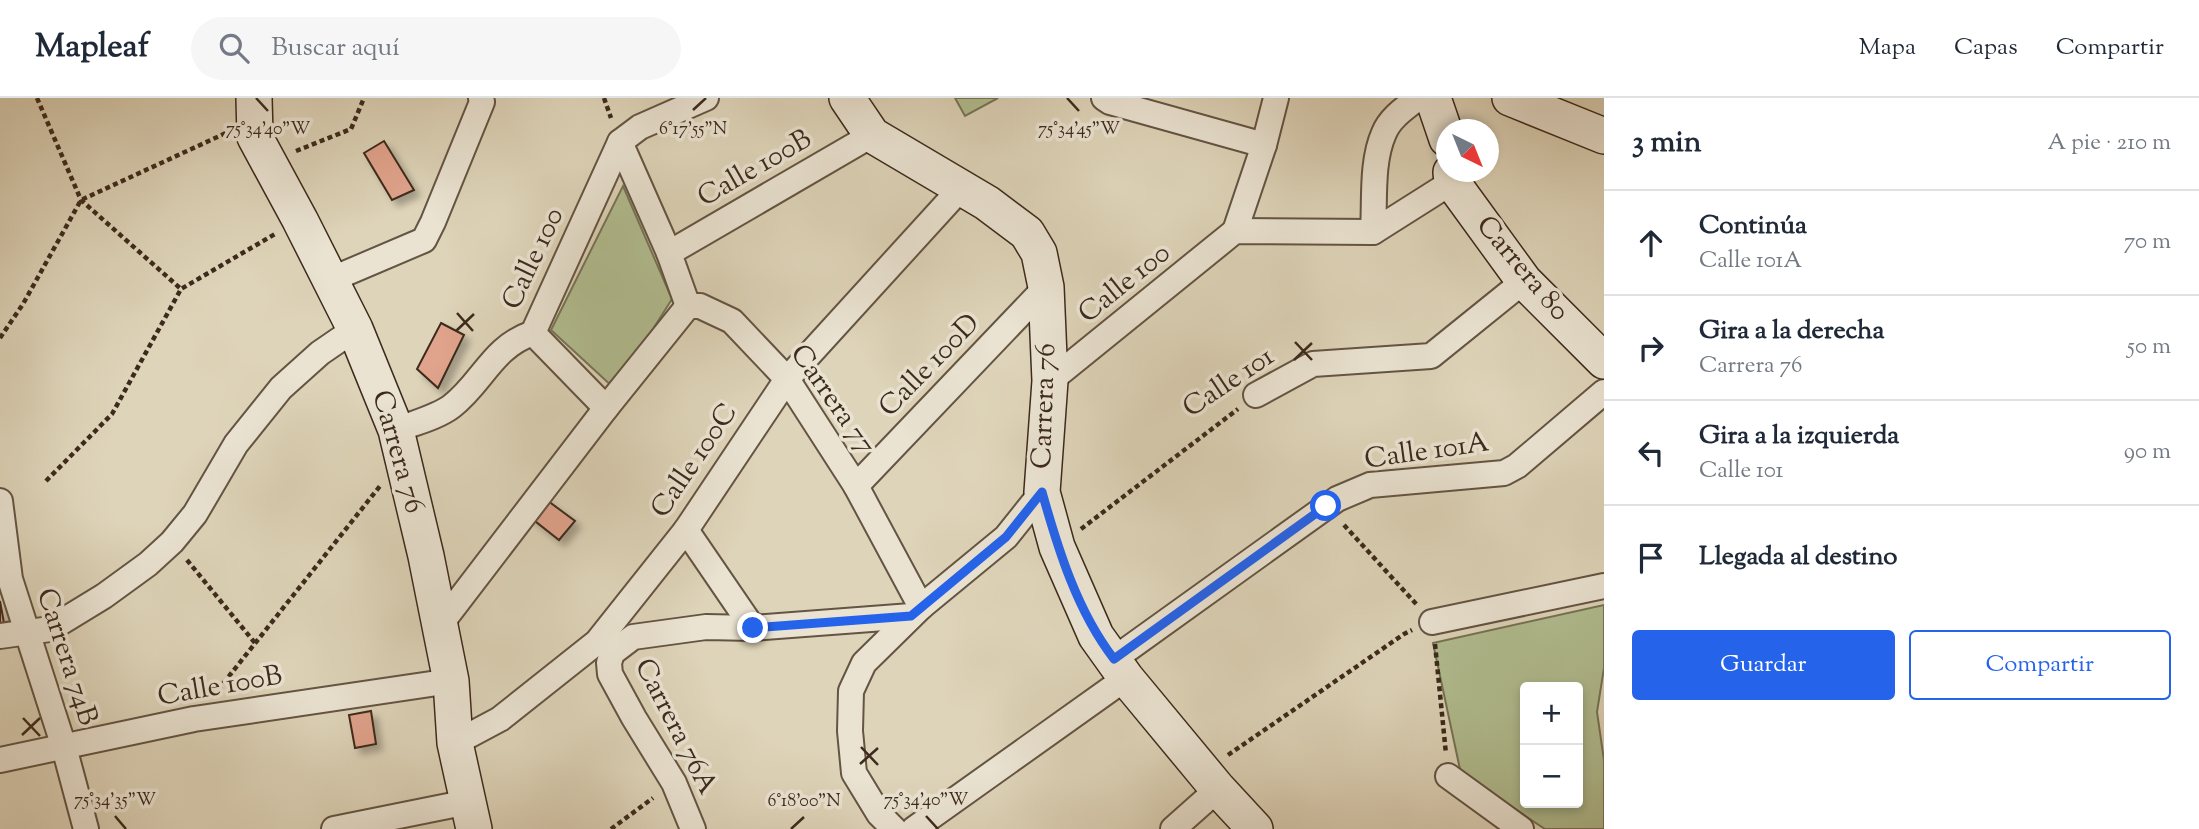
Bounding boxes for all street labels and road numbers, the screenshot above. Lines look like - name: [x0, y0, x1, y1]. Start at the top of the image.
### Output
- street label: Calle 100B: [690, 120, 820, 218]
- street label: Calle 100: [493, 201, 575, 317]
- street label: Carrera 80: [1466, 208, 1578, 330]
- street label: Calle 100: [1070, 234, 1180, 334]
- street label: Calle 100D: [870, 305, 990, 427]
- street label: Carrera 77: [779, 337, 885, 463]
- street label: Calle 101: [1175, 338, 1283, 428]
- street label: Carrera 76: [1023, 342, 1067, 470]
- street label: Carrera 76: [360, 386, 434, 518]
- street label: Calle 100C: [642, 396, 748, 526]
- street label: Calle 101A: [1362, 423, 1492, 481]
- street label: Carrera 74B: [25, 583, 107, 731]
- street label: Carrera 76A: [624, 652, 727, 802]
- street label: Calle 100B: [155, 656, 285, 718]

